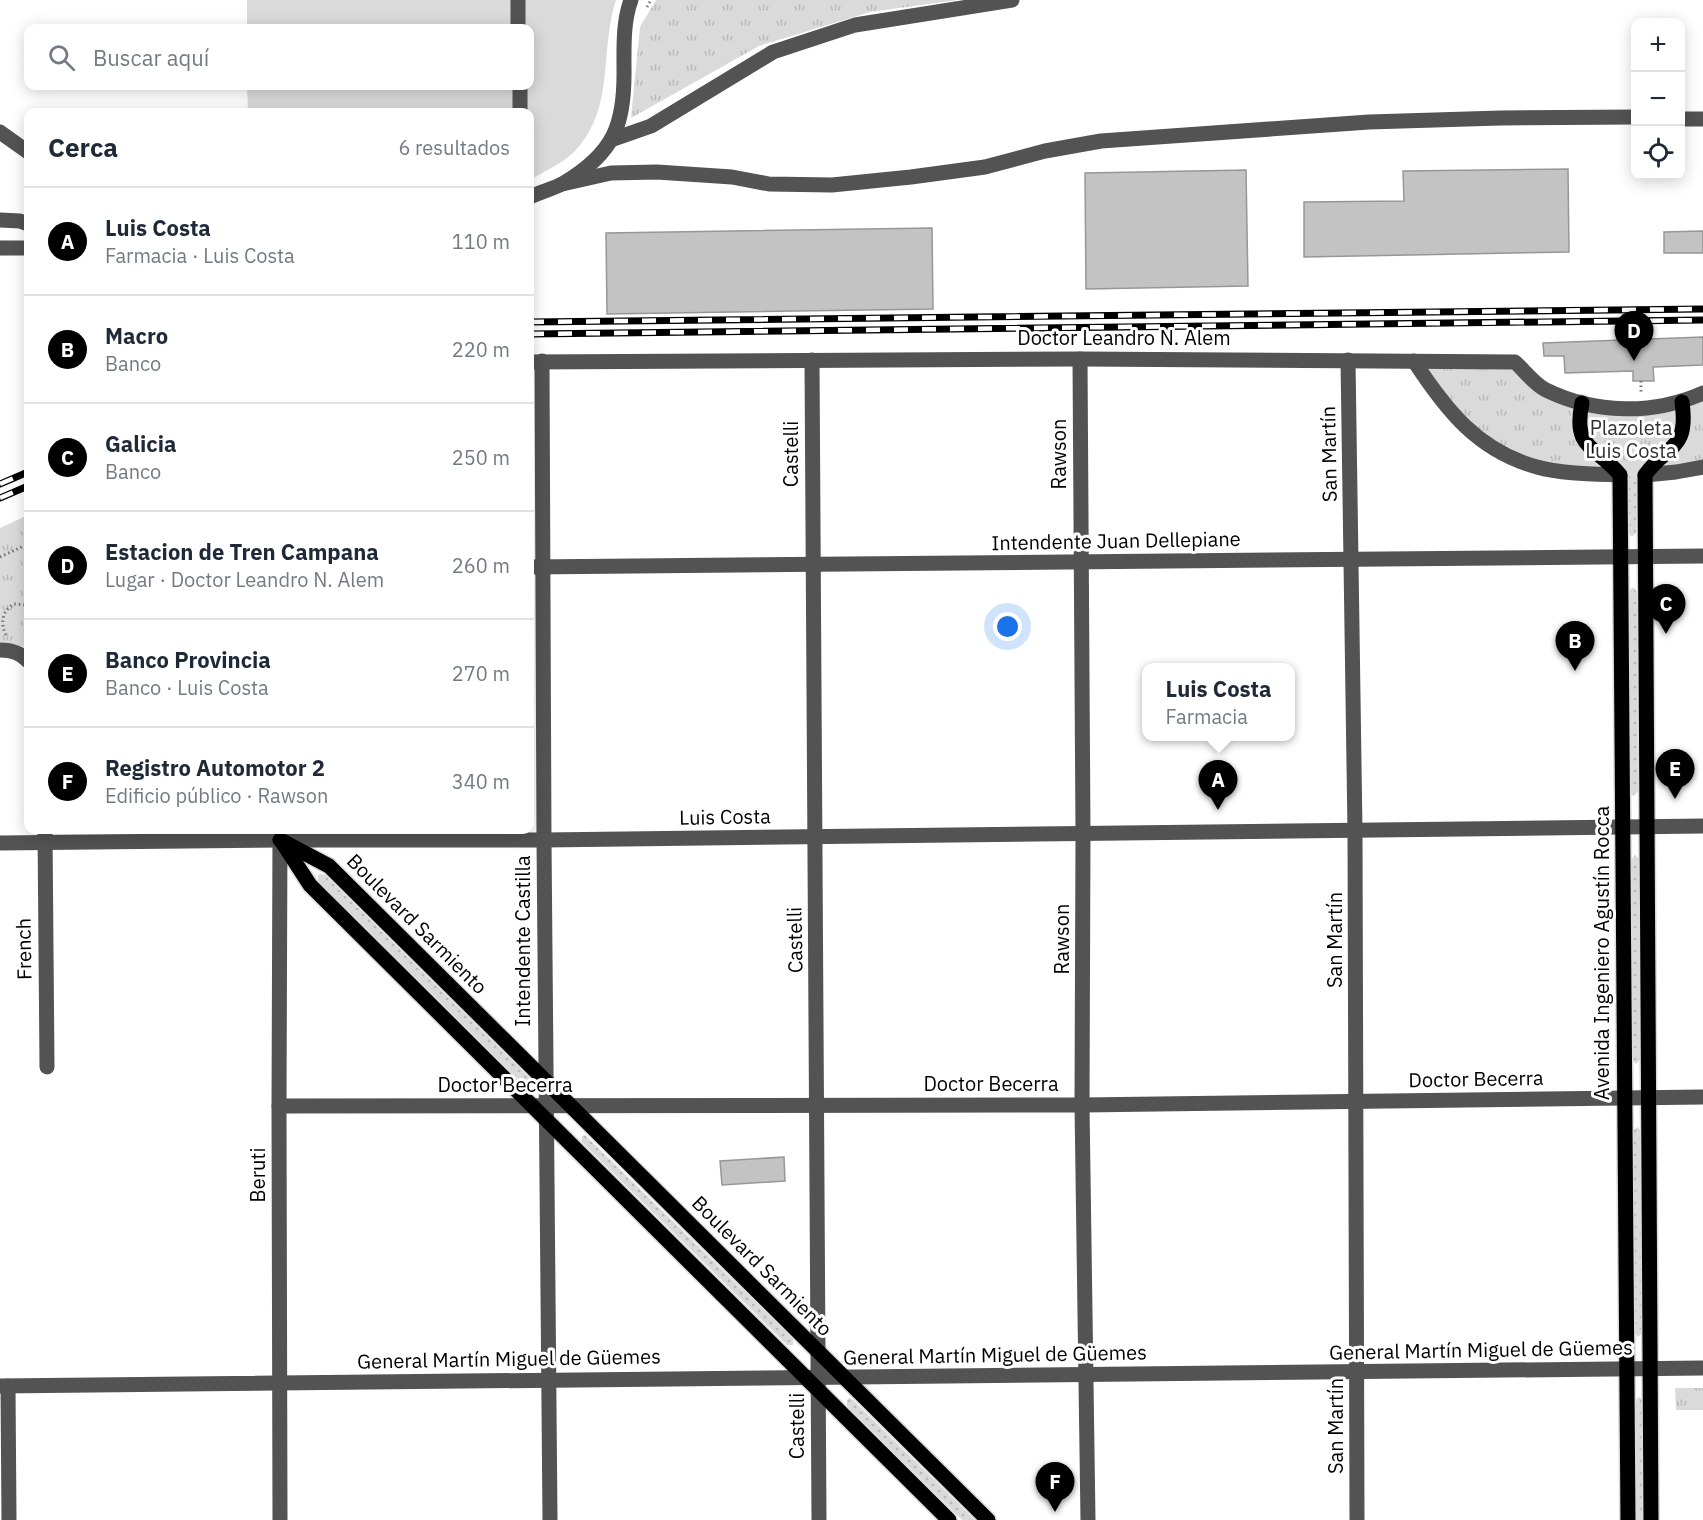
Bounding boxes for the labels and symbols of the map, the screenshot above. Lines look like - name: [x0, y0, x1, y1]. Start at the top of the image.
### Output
- pin: D: [1614, 312, 1654, 361]
- street label: Doctor Leandro N. Alem: [1017, 324, 1231, 351]
- street label: San Martín: [1314, 406, 1343, 502]
- park label: Plazoleta Luis Costa: [1585, 414, 1677, 464]
- street label: Rawson: [1045, 419, 1072, 489]
- street label: Castelli: [777, 421, 804, 487]
- street label: Intendente Juan Dellepiane: [991, 525, 1241, 556]
- pin: C: [1646, 584, 1686, 634]
- your location: [993, 612, 1022, 641]
- pin: B: [1556, 622, 1594, 671]
- pin: E: [1656, 750, 1694, 799]
- pin: A: [1198, 760, 1238, 810]
- street label: Luis Costa: [679, 802, 771, 831]
- street label: Avenida Ingeniero Agustín Rocca: [1588, 805, 1615, 1100]
- street label: Boulevard Sarmiento: [341, 848, 493, 1000]
- street label: Intendente Castilla: [509, 855, 536, 1027]
- street label: San Martín: [1321, 892, 1348, 988]
- street label: Rawson: [1048, 904, 1075, 974]
- street label: Castelli: [780, 907, 809, 973]
- street label: French: [9, 918, 38, 980]
- street label: Doctor Becerra: [1408, 1064, 1544, 1093]
- street label: Doctor Becerra: [923, 1070, 1059, 1097]
- street label: Doctor Becerra: [437, 1071, 573, 1098]
- street label: Beruti: [244, 1148, 271, 1202]
- street label: Boulevard Sarmiento: [686, 1190, 838, 1342]
- street label: General Martín Miguel de Güemes: [1329, 1333, 1633, 1366]
- street label: General Martín Miguel de Güemes: [843, 1338, 1147, 1371]
- street label: General Martín Miguel de Güemes: [357, 1342, 661, 1375]
- street label: San Martín: [1322, 1378, 1349, 1474]
- street label: Castelli: [783, 1393, 810, 1459]
- pin: F: [1036, 1462, 1074, 1512]

